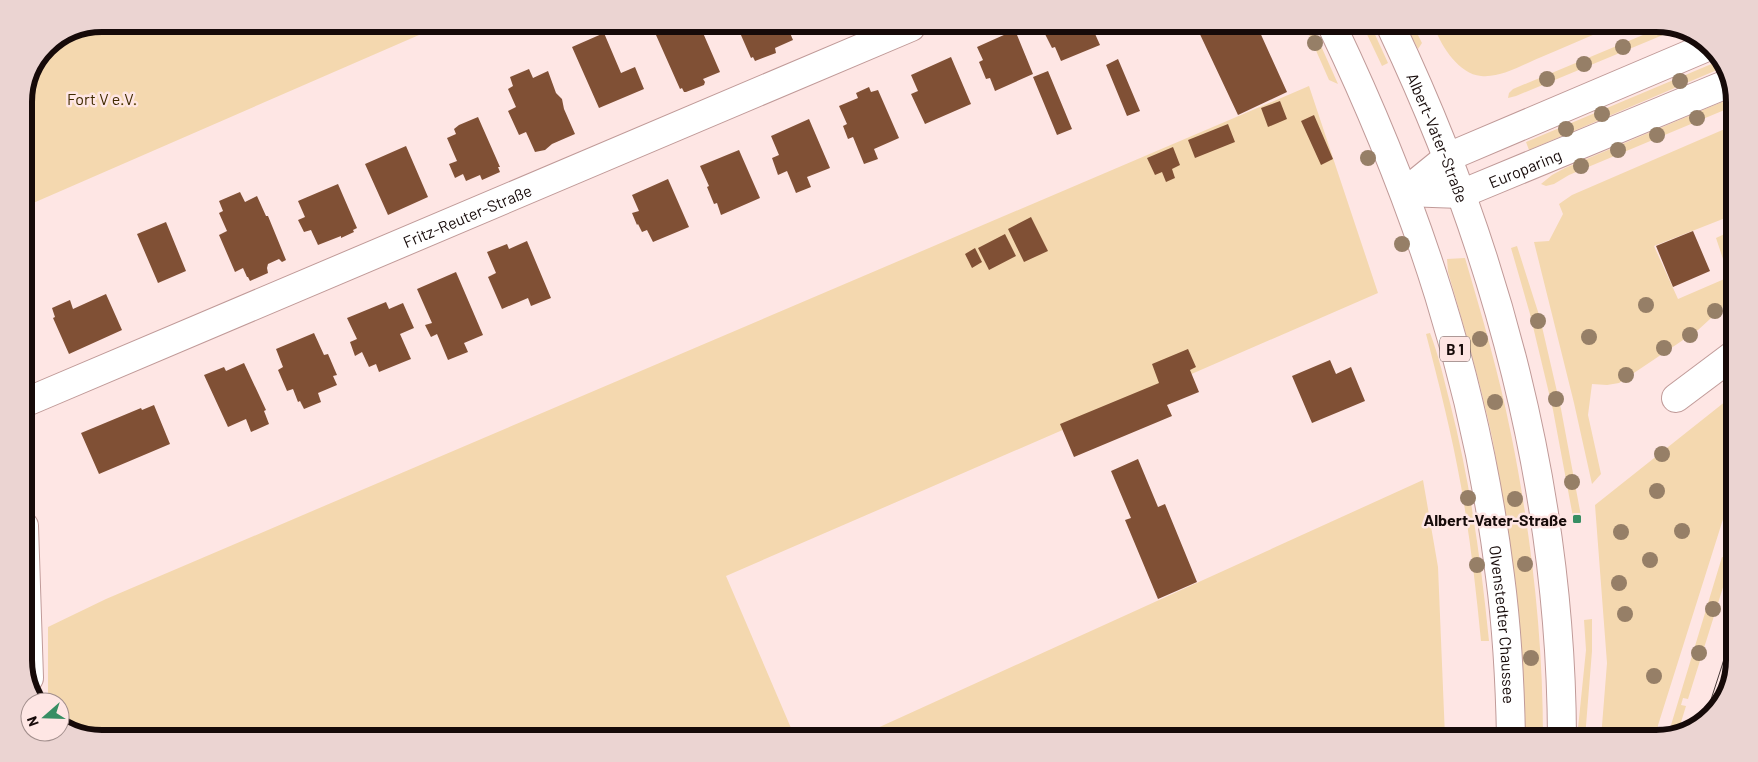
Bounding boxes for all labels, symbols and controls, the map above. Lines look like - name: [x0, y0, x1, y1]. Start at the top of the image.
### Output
- street label: Albert-Vater-Straße: [1404, 70, 1473, 205]
- park label: Fort V e.V.: [67, 89, 137, 108]
- street label: Europaring: [1486, 144, 1564, 191]
- street label: Fritz-Reuter-Straße: [400, 180, 534, 251]
- road number: B 1: [1440, 336, 1470, 362]
- place label: Albert-Vater-Straße: [1423, 510, 1567, 529]
- marker: Albert-Vater-Straße: [1571, 513, 1583, 525]
- street label: Olvenstedter Chaussee: [1486, 544, 1520, 704]
- north arrow: [20, 692, 70, 742]
- text: N: [23, 714, 42, 729]

